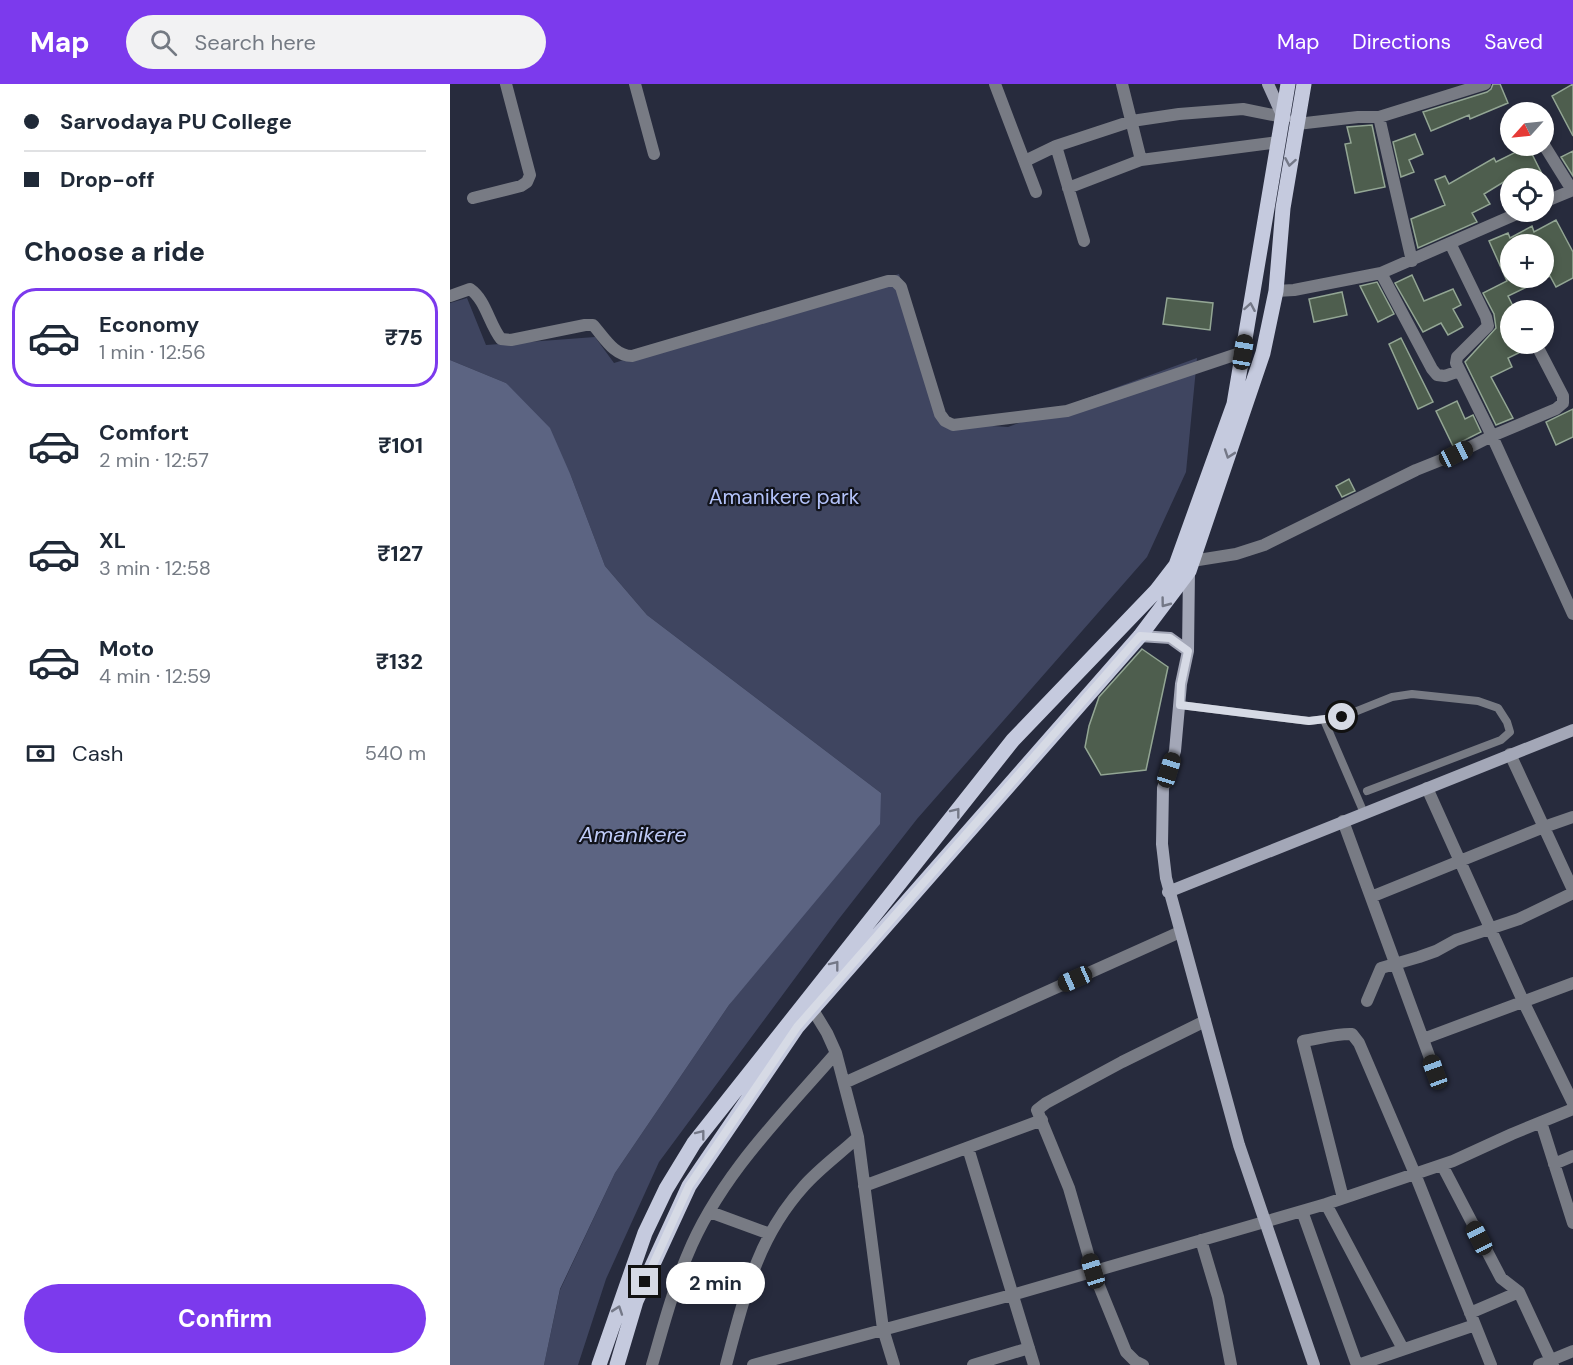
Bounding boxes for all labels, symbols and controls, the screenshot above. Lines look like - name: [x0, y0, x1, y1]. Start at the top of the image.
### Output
- search box: [126, 15, 546, 69]
- text: Map: [30, 24, 90, 61]
- icon: search: [147, 26, 180, 59]
- text: Search here: [195, 28, 316, 57]
- text: Map: [1277, 28, 1319, 56]
- text: Directions: [1352, 28, 1451, 56]
- text: Saved: [1484, 28, 1543, 56]
- north arrow: [1500, 102, 1554, 156]
- map controls: [1500, 102, 1554, 354]
- text: Sarvodaya PU College: [60, 107, 292, 136]
- one-way arrow: [1285, 158, 1297, 167]
- text: Drop-off: [60, 165, 155, 194]
- button: locate: [1500, 168, 1554, 222]
- text: Choose a ride: [24, 234, 205, 269]
- button: +: [1500, 234, 1554, 288]
- button: −: [1500, 300, 1554, 354]
- one-way arrow: [1244, 303, 1256, 312]
- text: Economy: [99, 310, 199, 339]
- icon: car: [27, 311, 81, 365]
- text: ₹75: [384, 323, 423, 352]
- car: [1231, 333, 1255, 371]
- text: 1 min · 12:56: [99, 339, 206, 365]
- text: Comfort: [99, 418, 189, 447]
- icon: car: [27, 419, 81, 473]
- text: ₹101: [378, 431, 423, 460]
- car: [1436, 438, 1476, 470]
- text: 2 min · 12:57: [99, 447, 209, 473]
- one-way arrow: [1224, 448, 1236, 459]
- park label: Amanikere park: [709, 483, 860, 511]
- text: XL: [99, 526, 126, 555]
- icon: car: [27, 527, 81, 581]
- text: ₹127: [377, 539, 423, 568]
- text: 3 min · 12:58: [99, 555, 211, 581]
- one-way arrow: [1161, 597, 1172, 608]
- text: Moto: [99, 634, 154, 663]
- icon: car: [27, 635, 81, 689]
- text: ₹132: [376, 647, 423, 676]
- text: 4 min · 12:59: [99, 663, 211, 689]
- route start: [1328, 703, 1355, 730]
- icon: cash: [24, 737, 57, 770]
- text: Cash: [72, 739, 123, 768]
- text: 540 m: [365, 740, 426, 766]
- car: [1155, 750, 1183, 790]
- one-way arrow: [948, 808, 959, 819]
- water label: Amanikere: [578, 820, 687, 849]
- one-way arrow: [827, 961, 838, 972]
- car: [1055, 963, 1095, 995]
- car: [1420, 1052, 1450, 1092]
- one-way arrow: [693, 1130, 704, 1141]
- car: [1463, 1218, 1495, 1258]
- car: [1079, 1251, 1107, 1291]
- callout: 2 min: [666, 1261, 765, 1303]
- route end: [631, 1268, 658, 1295]
- text: 2 min: [689, 1270, 742, 1296]
- button: Confirm: [24, 1284, 426, 1353]
- one-way arrow: [611, 1305, 624, 1316]

